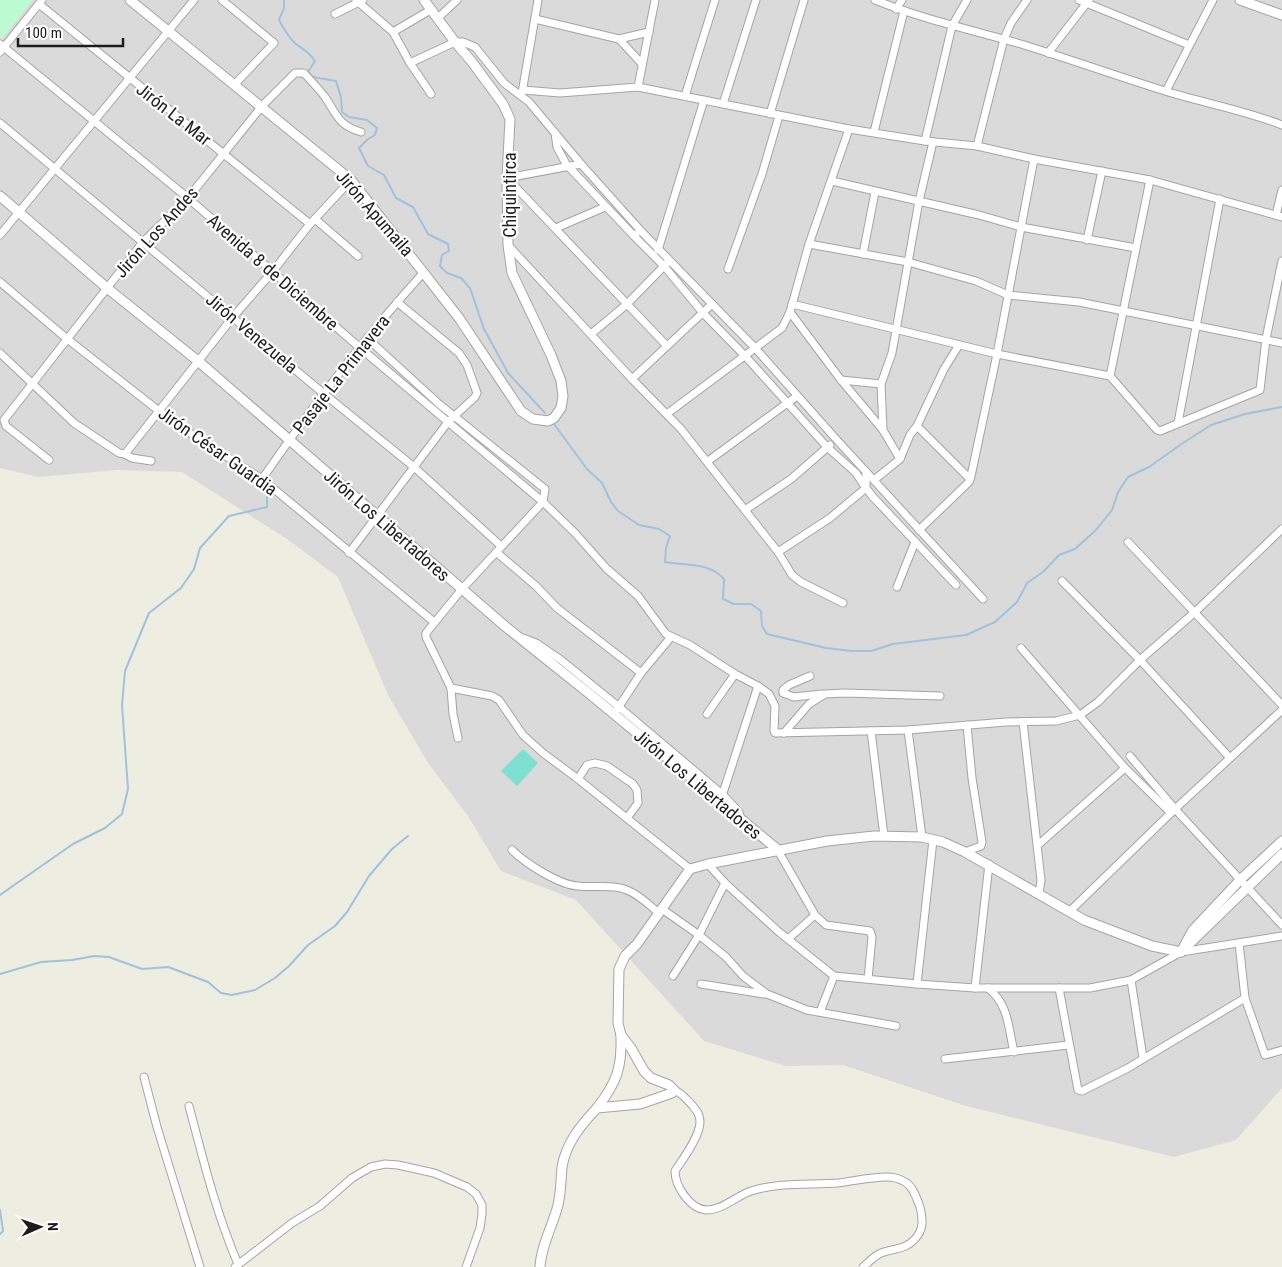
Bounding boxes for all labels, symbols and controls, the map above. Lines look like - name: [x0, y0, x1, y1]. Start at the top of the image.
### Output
- scale bar: [18, 15, 122, 47]
- text: 100 m: [25, 24, 62, 42]
- street label: Jirón La Mar: [132, 78, 216, 150]
- street label: Chiquintirca: [499, 152, 520, 238]
- street label: Jirón Apumaila: [332, 166, 418, 260]
- street label: Jirón Los Andes: [110, 182, 202, 282]
- street label: Avenida 8 de Diciembre: [203, 209, 343, 335]
- street label: Jirón Venezuela: [202, 289, 302, 377]
- street label: Pasaje La Primavera: [288, 311, 394, 437]
- street label: Jirón César Guardia: [155, 402, 281, 500]
- street label: Jirón Los Libertadores: [320, 465, 454, 585]
- street label: Jirón Los Libertadores: [630, 725, 766, 843]
- north arrow: [15, 1202, 65, 1252]
- text: N: [45, 1222, 61, 1231]

